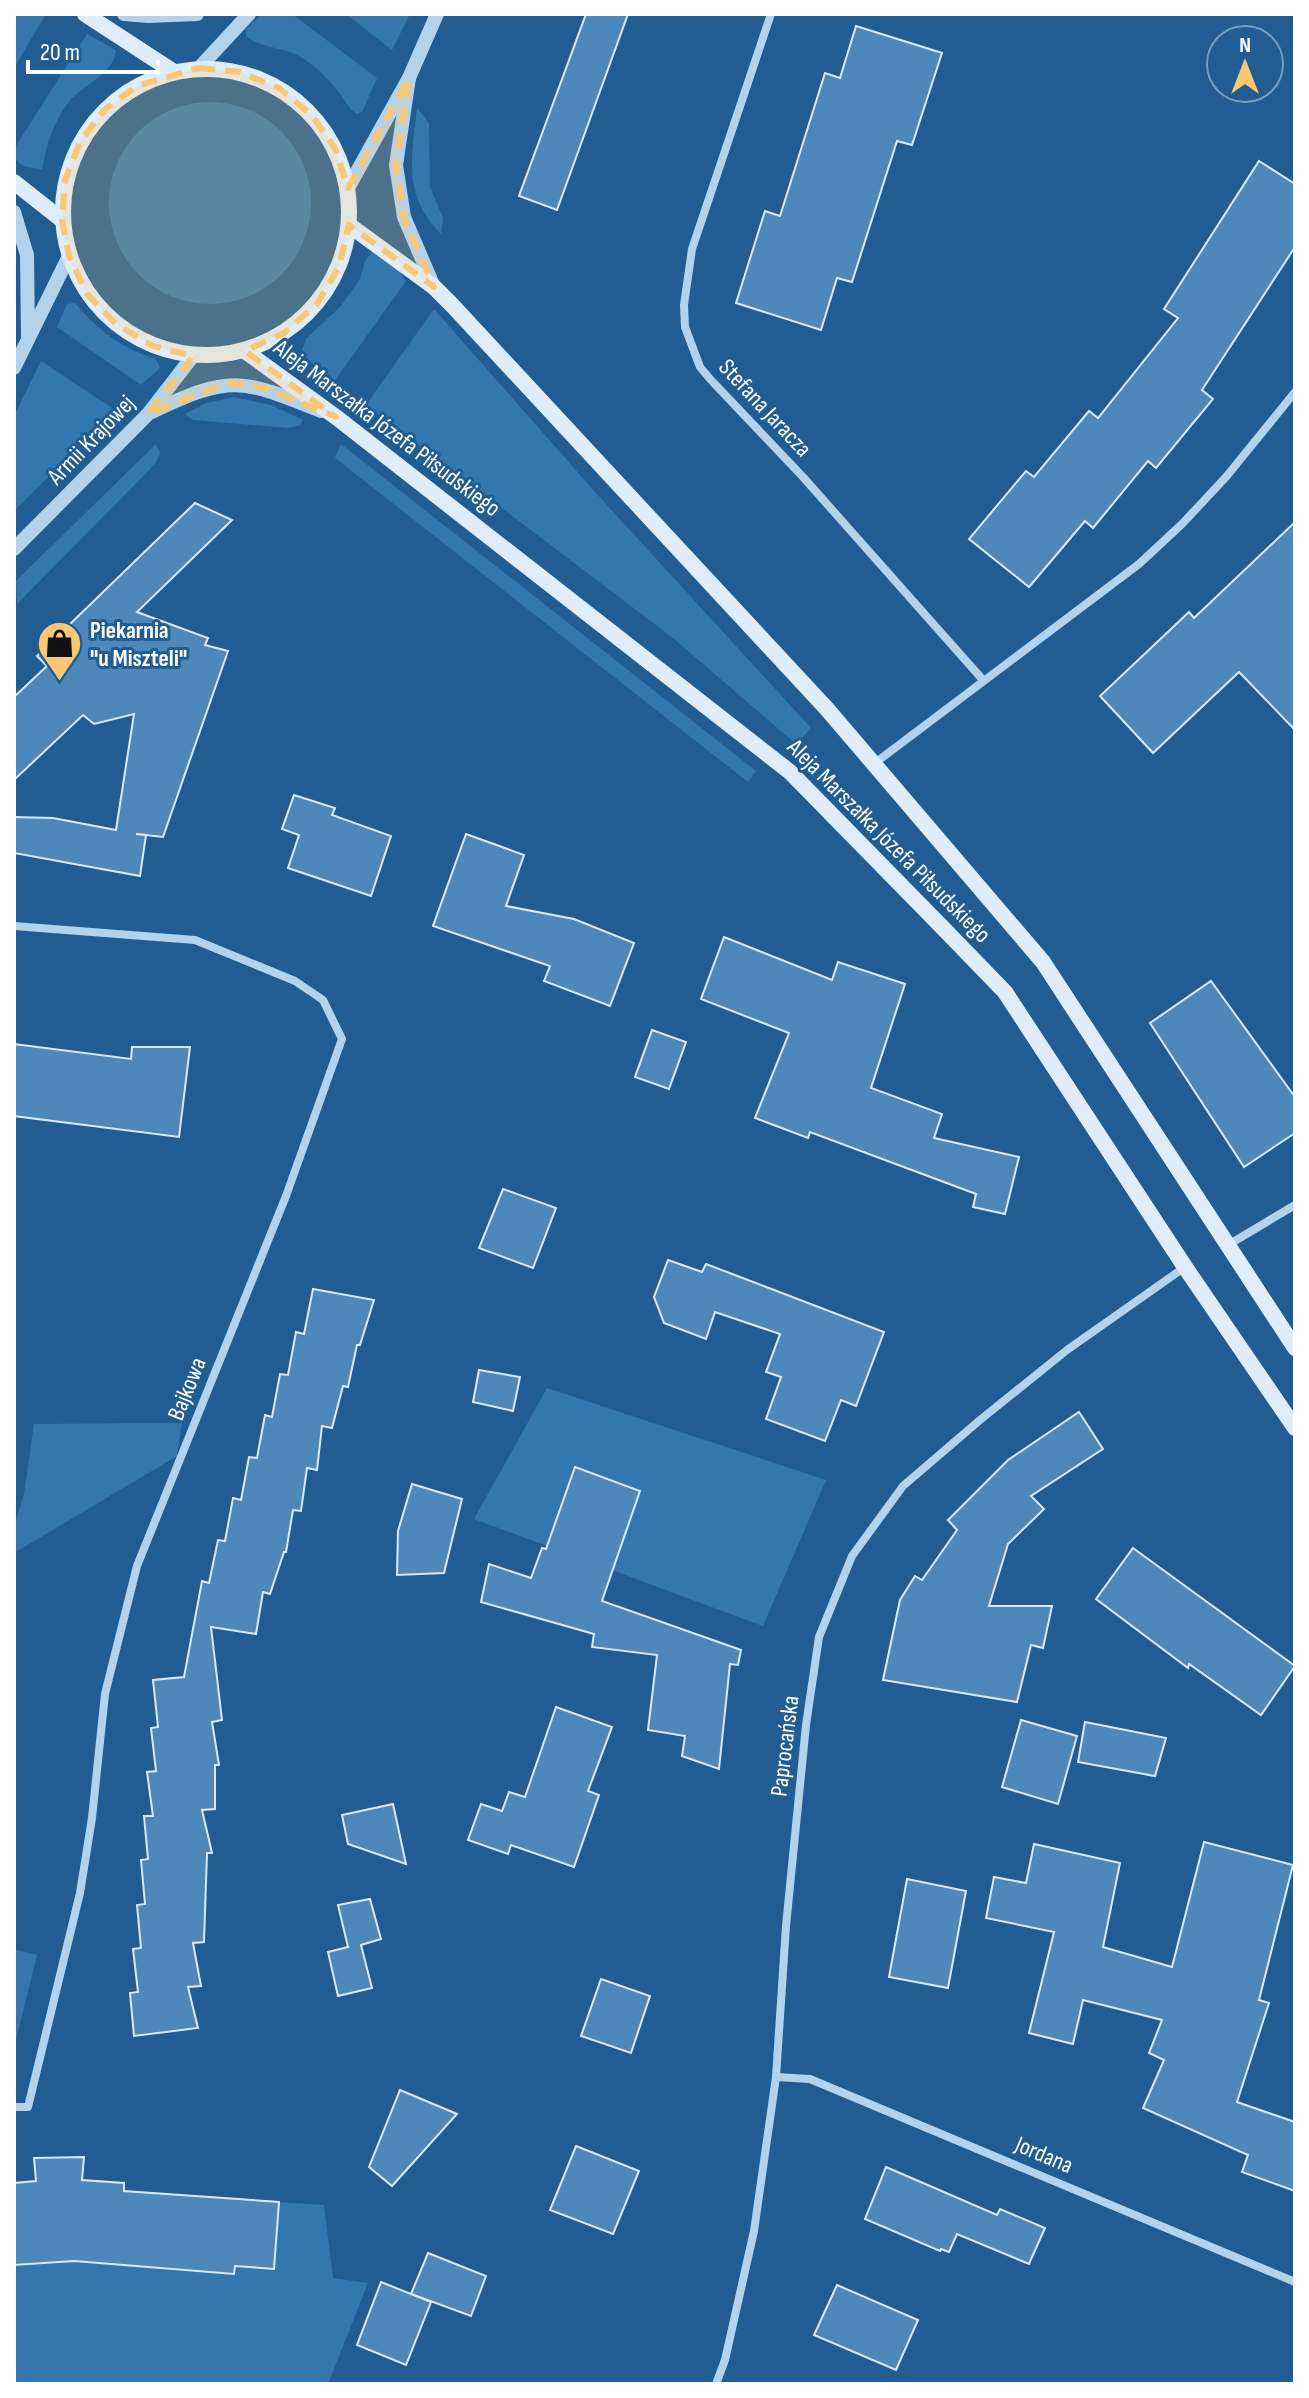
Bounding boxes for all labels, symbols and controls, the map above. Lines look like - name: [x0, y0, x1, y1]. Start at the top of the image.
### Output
- scale bar: [28, 24, 158, 74]
- north arrow: [1205, 24, 1285, 104]
- text: N: [1239, 32, 1251, 59]
- text: 20 m: [40, 38, 80, 67]
- street label: Aleja Marszałka Józefa Piłsudskiego: [267, 333, 506, 523]
- street label: Stefana Jaracza: [712, 353, 818, 463]
- street label: Armii Krajowej: [40, 389, 141, 492]
- place label: Piekarnia "u Miszteli": [90, 616, 187, 673]
- shop icon: Piekarnia "u Miszteli": [35, 620, 83, 683]
- street label: Aleja Marszałka Józefa Piłsudskiego: [780, 732, 997, 949]
- street label: Bajkowa: [161, 1353, 213, 1425]
- street label: Paprocańska: [764, 1694, 806, 1798]
- street label: Jordana: [1010, 2130, 1077, 2180]

